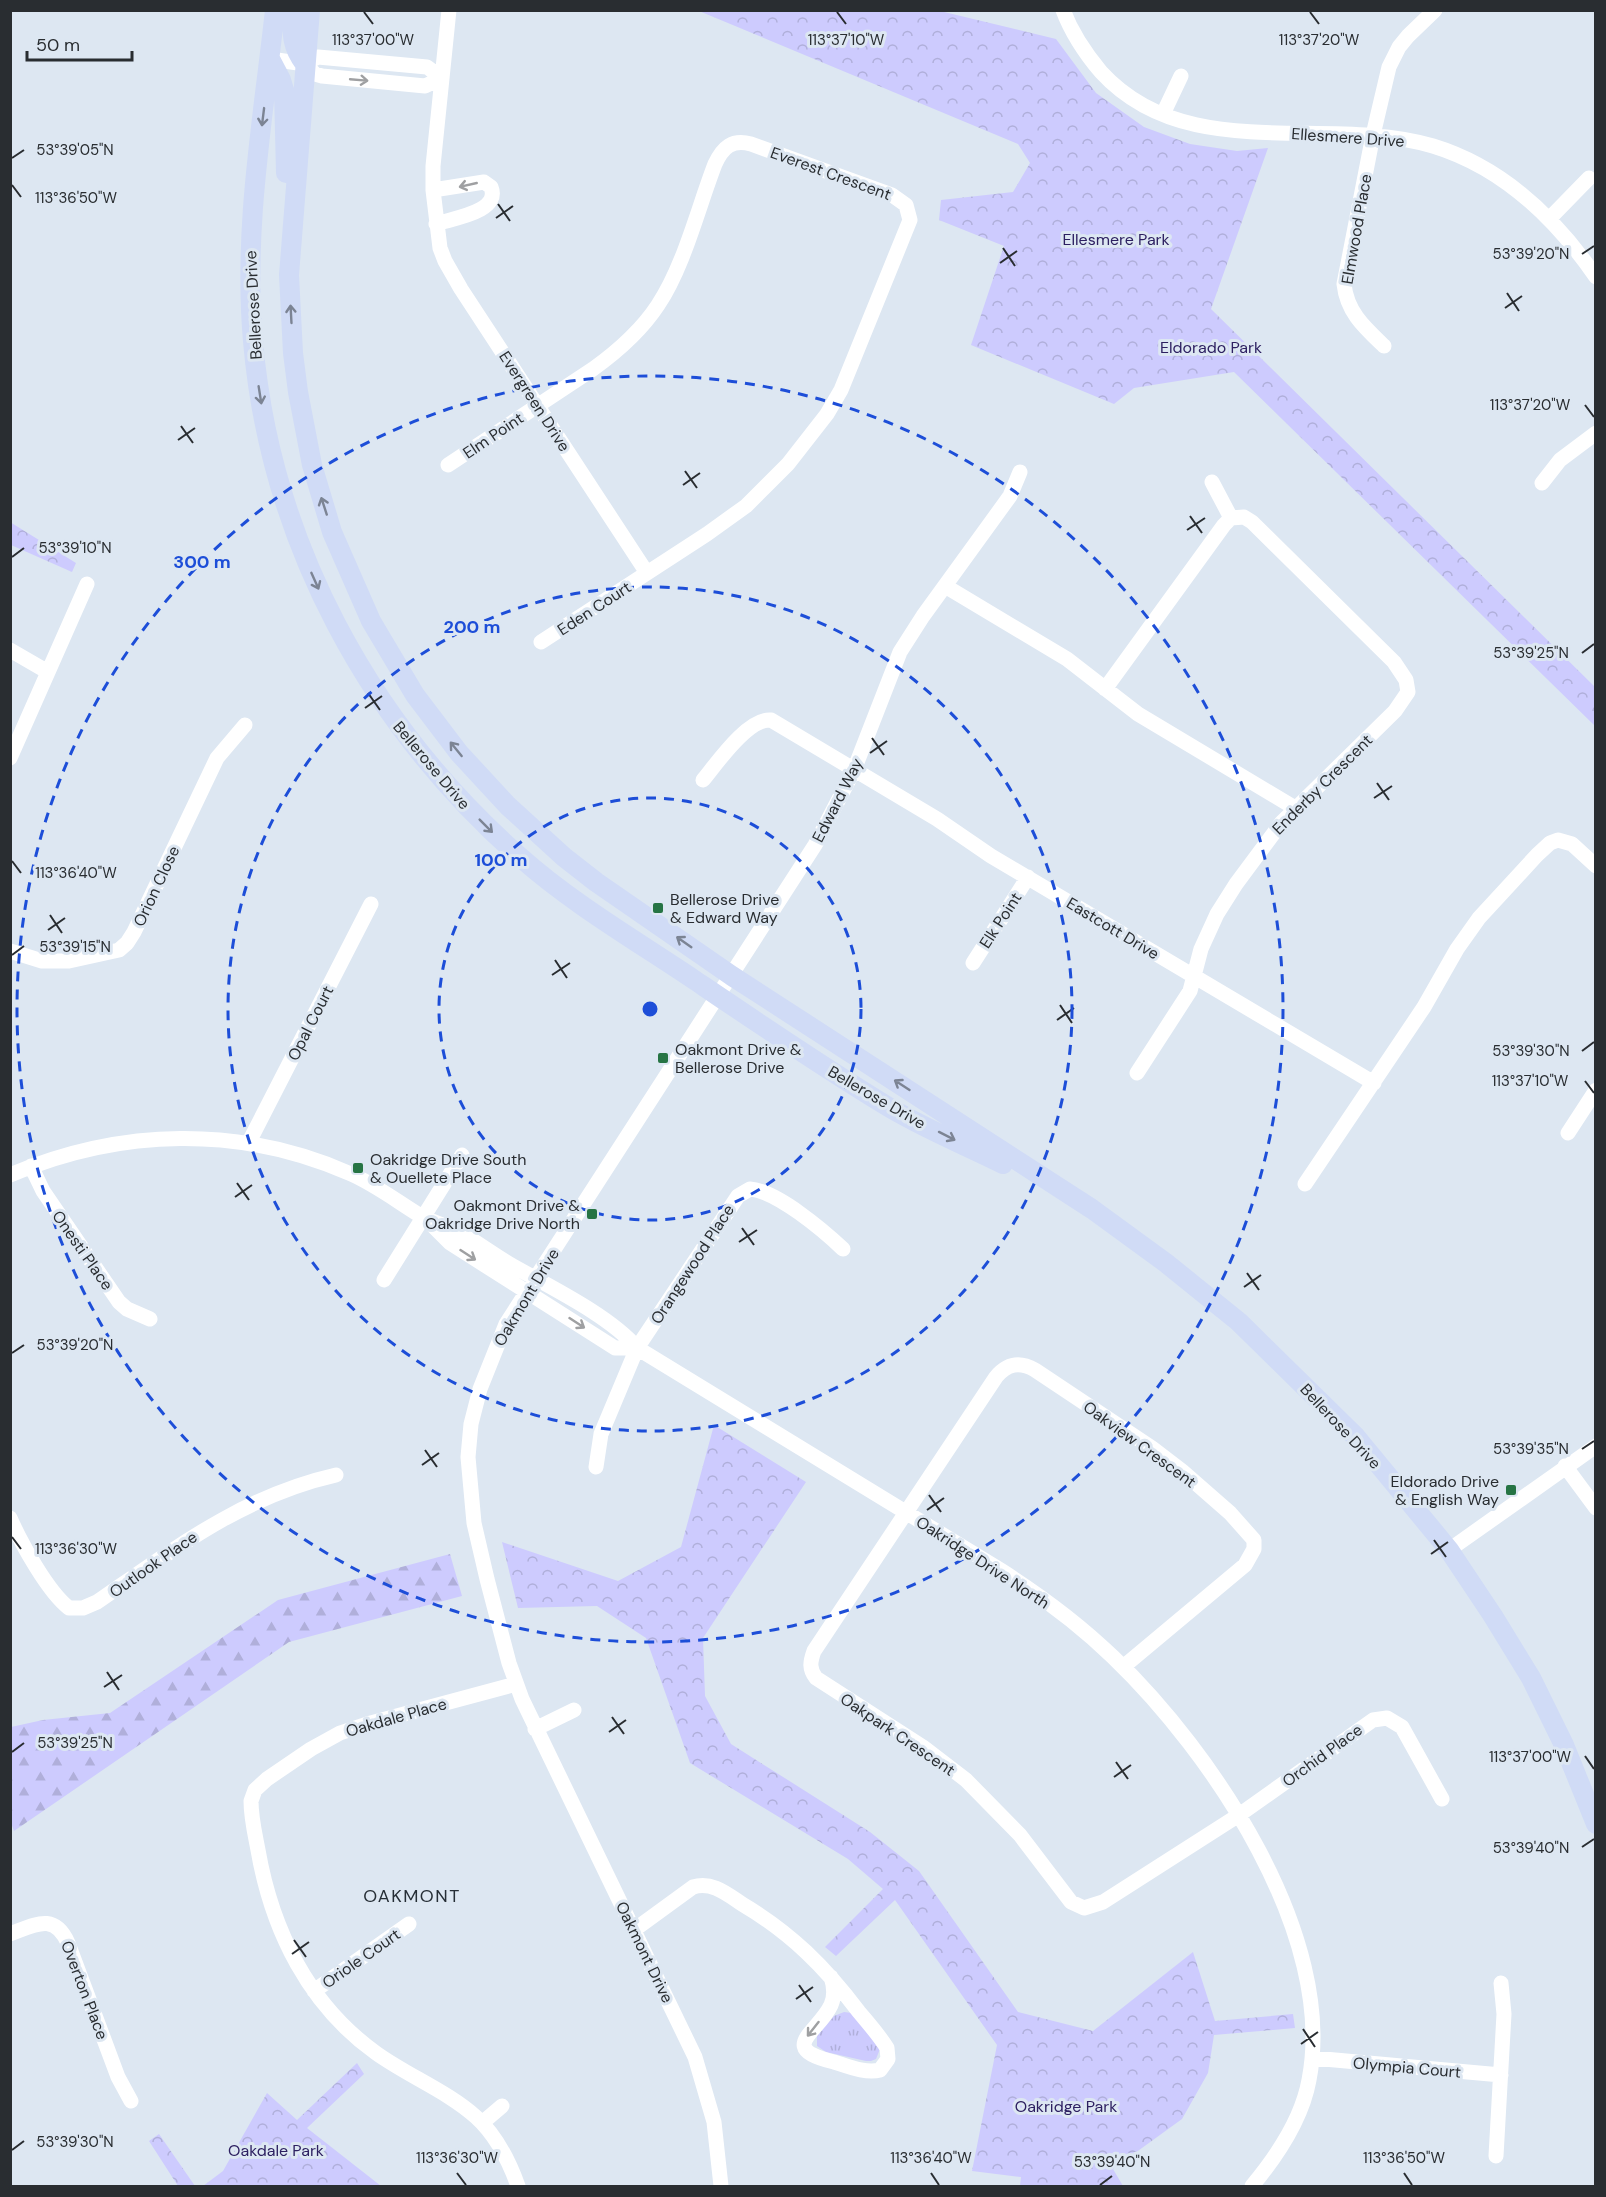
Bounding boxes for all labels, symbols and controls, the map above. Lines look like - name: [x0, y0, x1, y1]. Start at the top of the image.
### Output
- scale bar: [27, 24, 132, 62]
- text: 113°37'00"W: [332, 30, 415, 50]
- text: 113°37'10"W: [808, 30, 885, 50]
- text: 113°37'20"W: [1279, 30, 1360, 50]
- text: 50 m: [36, 33, 80, 57]
- one-way arrow: [348, 75, 368, 86]
- one-way arrow: [257, 107, 268, 127]
- street label: Ellesmere Drive: [1291, 123, 1405, 152]
- text: 53°39'05"N: [36, 140, 114, 160]
- street label: Everest Crescent: [768, 142, 894, 205]
- street label: Elmwood Place: [1336, 172, 1377, 286]
- one-way arrow: [459, 180, 479, 191]
- text: 113°36'50"W: [35, 188, 117, 208]
- park label: Ellesmere Park: [1062, 229, 1170, 250]
- text: 53°39'20"N: [1493, 244, 1569, 264]
- street label: Bellerose Drive: [240, 250, 267, 360]
- one-way arrow: [285, 305, 296, 325]
- park label: Eldorado Park: [1160, 337, 1262, 358]
- street label: Evergreen Drive: [494, 347, 575, 456]
- one-way arrow: [255, 385, 266, 404]
- text: 113°37'20"W: [1490, 395, 1571, 415]
- street label: Elm Point: [459, 407, 528, 463]
- one-way arrow: [318, 497, 329, 516]
- text: 53°39'10"N: [38, 538, 112, 558]
- text: 300 m: [173, 550, 231, 574]
- one-way arrow: [310, 572, 321, 590]
- street label: Eden Court: [553, 577, 635, 640]
- text: 200 m: [444, 615, 500, 639]
- text: 53°39'25"N: [1493, 643, 1569, 663]
- street label: Bellerose Drive: [388, 717, 475, 814]
- street label: Enderby Crescent: [1268, 730, 1377, 839]
- one-way arrow: [450, 741, 463, 757]
- street label: Edward Way: [807, 755, 868, 846]
- one-way arrow: [478, 818, 493, 833]
- street label: Orion Close: [129, 842, 184, 930]
- text: 100 m: [474, 848, 528, 872]
- text: 113°36'40"W: [35, 863, 117, 883]
- street label: Elk Point: [975, 888, 1026, 952]
- place label: Bellerose Drive & Edward Way: [670, 889, 779, 928]
- street label: Eastcott Drive: [1063, 893, 1163, 964]
- marker: Bellerose Drive & Edward Way: [651, 901, 665, 915]
- one-way arrow: [676, 936, 693, 948]
- text: 53°39'15"N: [39, 937, 111, 957]
- street label: Opal Court: [283, 982, 338, 1064]
- centre of rings: [640, 999, 660, 1019]
- place label: Oakmont Drive & Bellerose Drive: [675, 1039, 802, 1078]
- text: 53°39'30"N: [1492, 1041, 1570, 1061]
- marker: Oakmont Drive & Bellerose Drive: [656, 1051, 670, 1065]
- street label: Bellerose Drive: [824, 1061, 929, 1134]
- text: 113°37'10"W: [1492, 1071, 1569, 1091]
- one-way arrow: [893, 1079, 910, 1092]
- one-way arrow: [938, 1131, 956, 1143]
- place label: Oakridge Drive South & Ouellete Place: [370, 1149, 526, 1188]
- marker: Oakridge Drive South & Ouellete Place: [351, 1161, 365, 1175]
- place label: Oakmont Drive & Oakridge Drive North: [425, 1195, 580, 1234]
- street label: Orangewood Place: [646, 1200, 739, 1328]
- street label: Onesti Place: [47, 1206, 118, 1294]
- marker: Oakmont Drive & Oakridge Drive North: [585, 1207, 599, 1221]
- street label: Oakmont Drive: [489, 1244, 564, 1350]
- one-way arrow: [460, 1249, 476, 1261]
- one-way arrow: [568, 1317, 585, 1329]
- text: 53°39'20"N: [37, 1335, 113, 1355]
- street label: Bellerose Drive: [1296, 1379, 1386, 1473]
- street label: Oakview Crescent: [1079, 1396, 1200, 1492]
- text: 53°39'35"N: [1493, 1439, 1569, 1459]
- place label: Eldorado Drive & English Way: [1391, 1471, 1499, 1510]
- marker: Eldorado Drive & English Way: [1504, 1483, 1518, 1497]
- street label: Oakridge Drive North: [912, 1511, 1053, 1613]
- street label: Outlook Place: [105, 1526, 201, 1602]
- text: 113°36'30"W: [35, 1539, 117, 1559]
- street label: Oakpark Crescent: [836, 1688, 959, 1781]
- street label: Oakdale Place: [343, 1693, 449, 1742]
- street label: Orchid Place: [1278, 1719, 1367, 1792]
- text: 53°39'25"N: [37, 1733, 113, 1753]
- text: 113°37'00"W: [1489, 1747, 1572, 1767]
- text: 53°39'40"N: [1493, 1838, 1569, 1858]
- district label: OAKMONT: [363, 1884, 461, 1908]
- street label: Oakmont Drive: [611, 1898, 678, 2006]
- street label: Oriole Court: [318, 1924, 405, 1993]
- street label: Overton Place: [56, 1938, 113, 2043]
- one-way arrow: [806, 2021, 819, 2037]
- street label: Olympia Court: [1352, 2052, 1462, 2083]
- park label: Oakridge Park: [1015, 2096, 1117, 2117]
- text: 53°39'30"N: [36, 2132, 114, 2152]
- park label: Oakdale Park: [228, 2140, 324, 2161]
- text: 113°36'30"W: [416, 2148, 498, 2168]
- text: 113°36'40"W: [890, 2148, 972, 2168]
- text: 113°36'50"W: [1363, 2148, 1445, 2168]
- text: 53°39'40"N: [1074, 2152, 1150, 2172]

